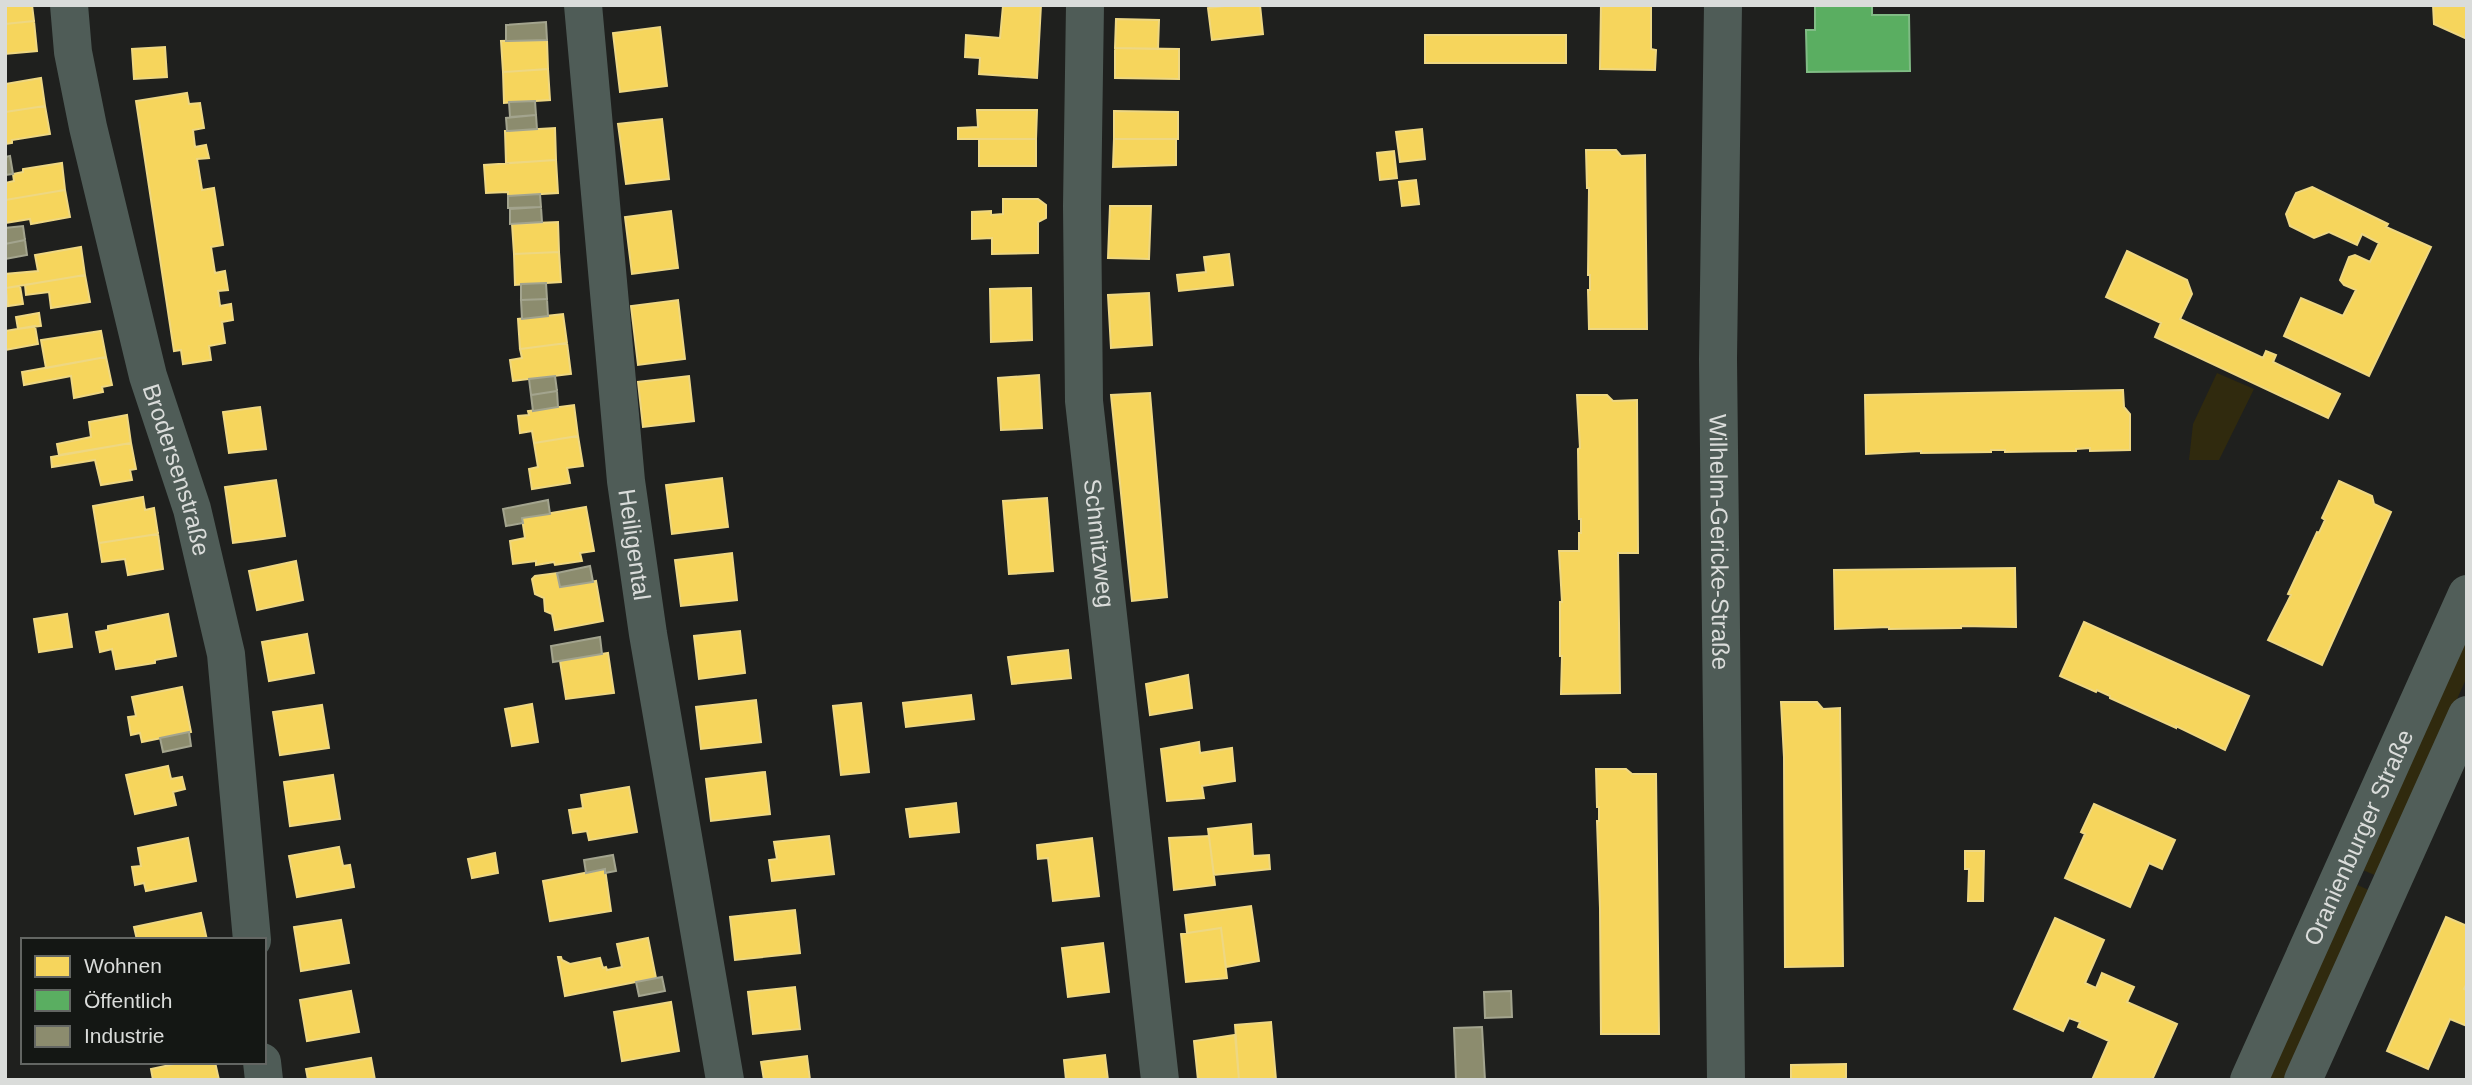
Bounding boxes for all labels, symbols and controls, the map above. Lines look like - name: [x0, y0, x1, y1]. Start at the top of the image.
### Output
- street label: Brodersenstraße: [138, 380, 216, 558]
- street label: Wilhelm-Gericke-Straße: [1705, 414, 1735, 670]
- street label: Schmitzweg: [1079, 477, 1121, 609]
- street label: Heiligental: [614, 487, 656, 602]
- street label: Oranienburger Straße: [2298, 725, 2418, 949]
- legend: [21, 938, 266, 1064]
- text: Wohnen: [84, 954, 162, 977]
- text: Öffentlich: [84, 989, 172, 1012]
- text: Industrie: [84, 1024, 165, 1047]

